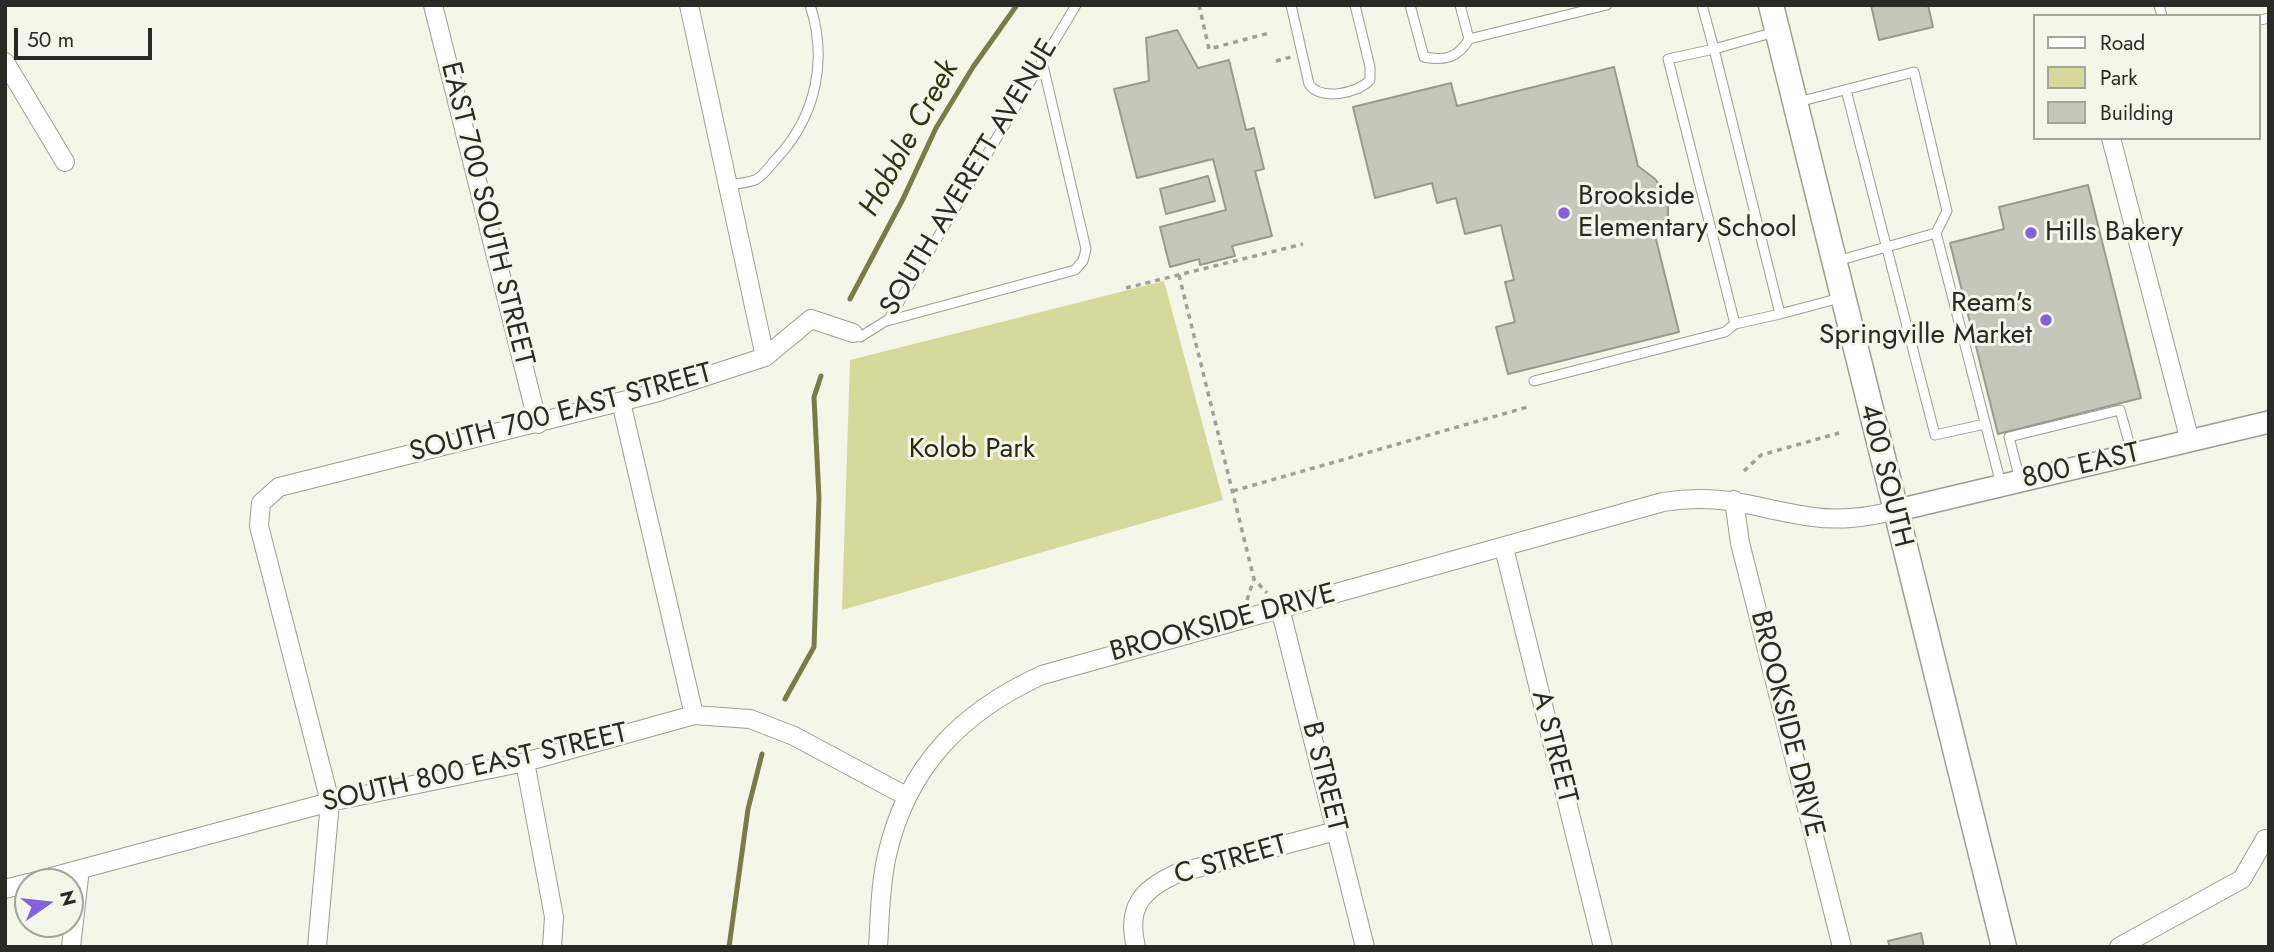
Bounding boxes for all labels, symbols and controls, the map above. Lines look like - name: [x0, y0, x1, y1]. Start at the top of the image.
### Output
- scale bar: [18, 14, 156, 58]
- legend: [2032, 14, 2260, 140]
- text: 50 m: [27, 25, 74, 55]
- text: Road: [2100, 28, 2145, 58]
- street label: SOUTH AVERETT AVENUE: [874, 34, 1066, 322]
- water label: Hobble Creek: [852, 55, 968, 223]
- street label: EAST 700 SOUTH STREET: [432, 59, 540, 369]
- text: Park: [2100, 63, 2137, 93]
- text: Building: [2100, 98, 2173, 128]
- place label: Brookside Elementary School: [1578, 180, 1797, 246]
- marker: Brookside Elementary School: [1556, 205, 1572, 221]
- place label: Hills Bakery: [2045, 216, 2183, 250]
- marker: Hills Bakery: [2023, 225, 2039, 241]
- place label: Ream's Springville Market: [1819, 287, 2032, 353]
- marker: Ream's Springville Market: [2038, 312, 2054, 328]
- street label: SOUTH 700 EAST STREET: [406, 357, 716, 471]
- street label: 400 SOUTH: [1851, 401, 1919, 551]
- park label: Kolob Park: [909, 433, 1035, 467]
- street label: 800 EAST: [2019, 437, 2143, 497]
- street label: BROOKSIDE DRIVE: [1107, 578, 1339, 670]
- street label: BROOKSIDE DRIVE: [1742, 607, 1830, 841]
- street label: A STREET: [1523, 687, 1583, 807]
- street label: SOUTH 800 EAST STREET: [319, 718, 631, 820]
- street label: B STREET: [1293, 719, 1353, 835]
- street label: C STREET: [1171, 829, 1291, 893]
- north arrow: [14, 868, 84, 938]
- text: N: [53, 888, 83, 909]

